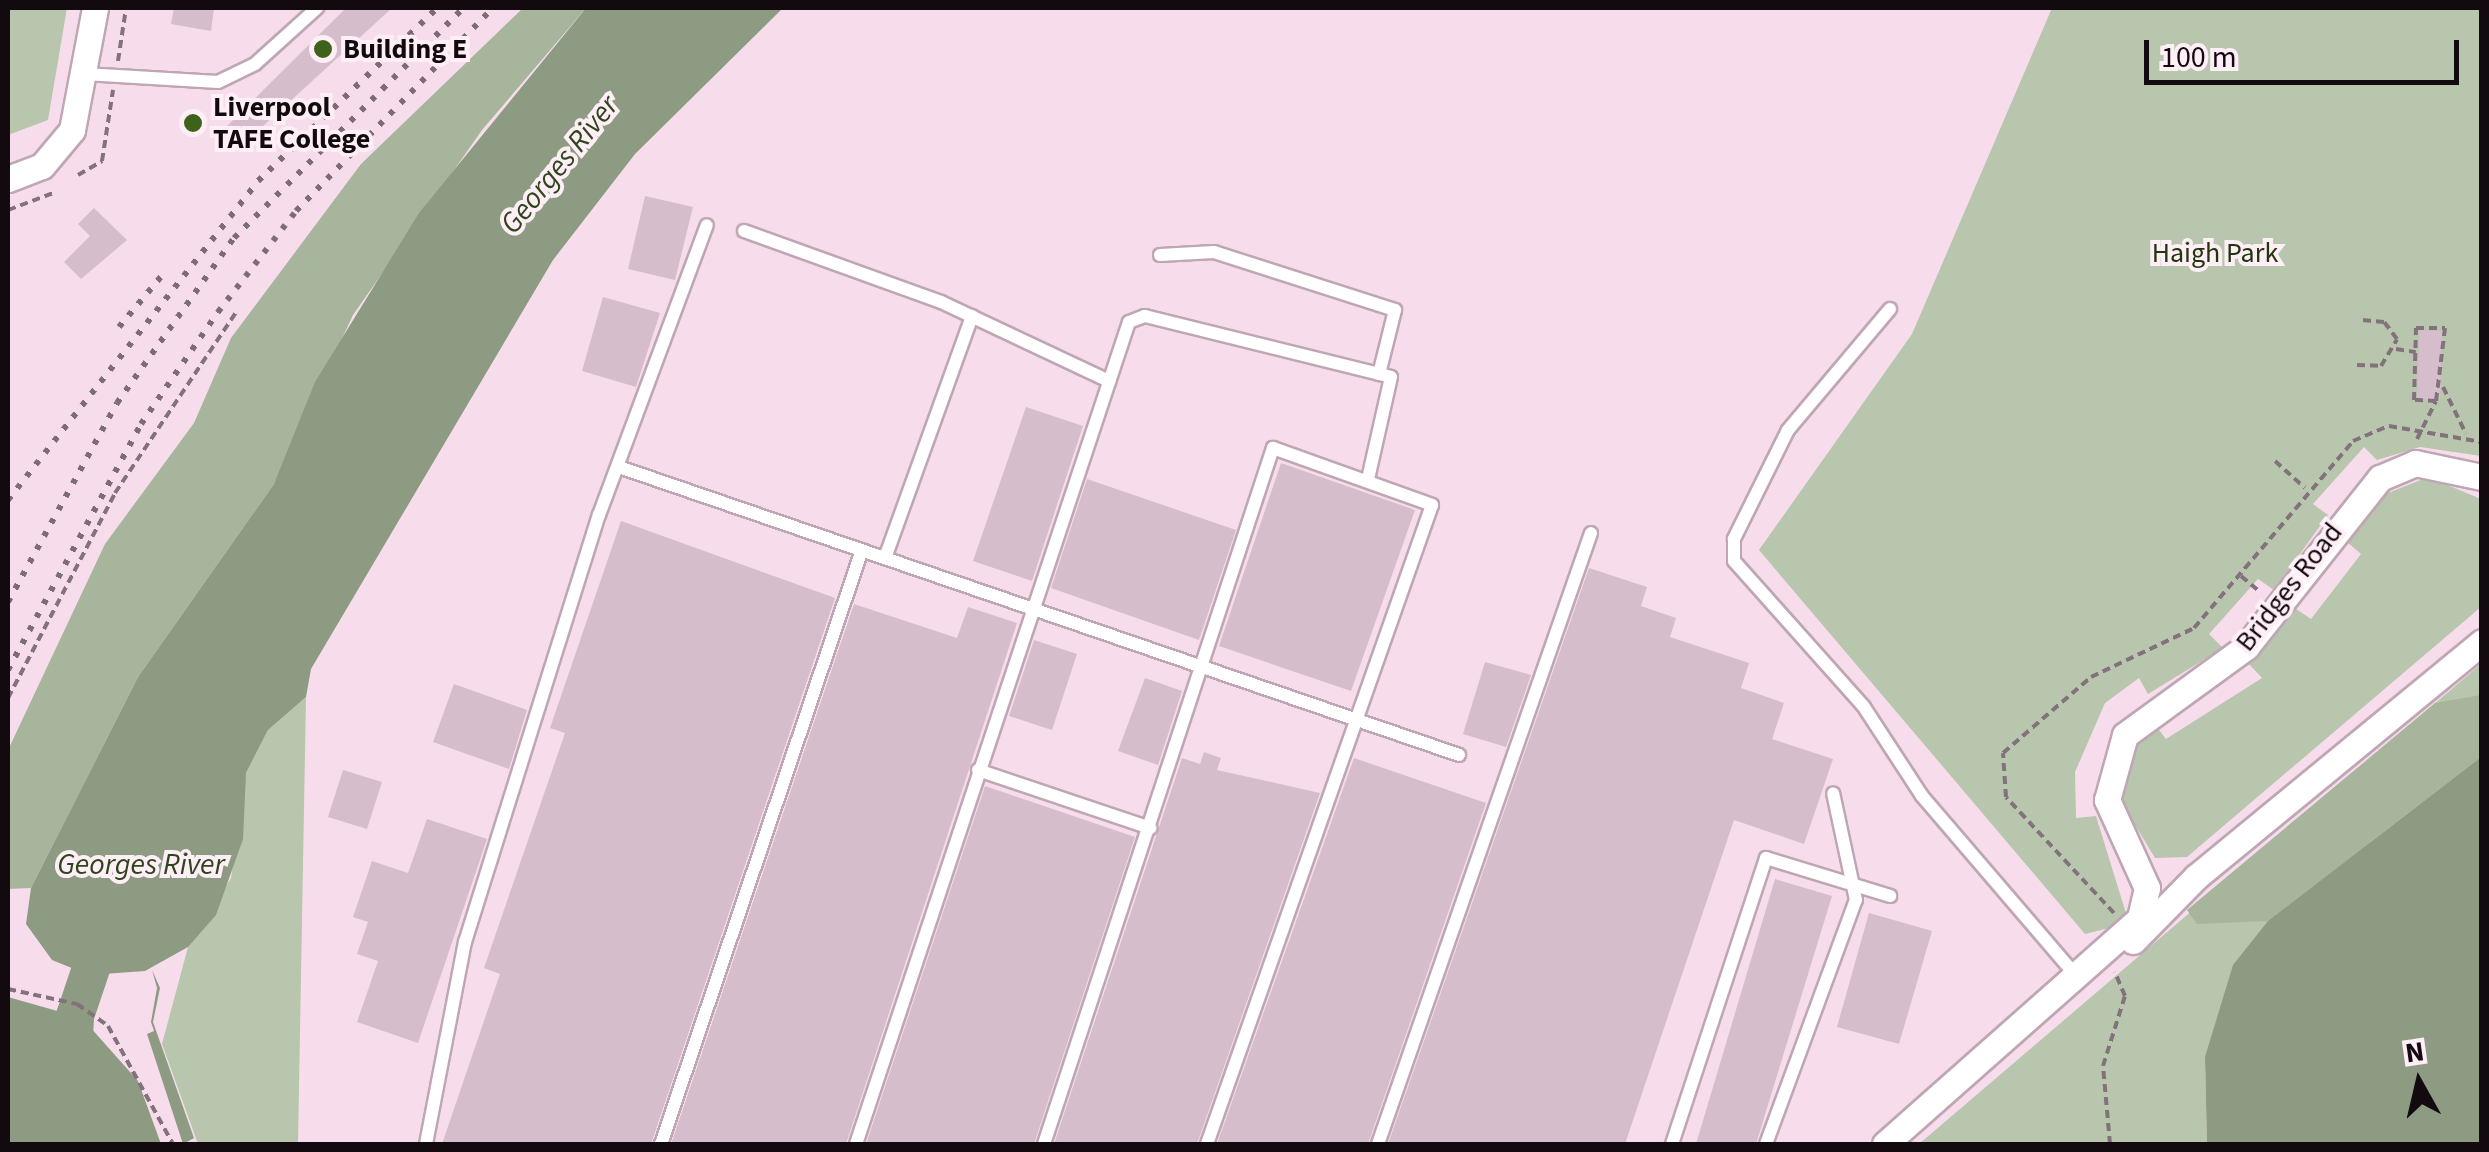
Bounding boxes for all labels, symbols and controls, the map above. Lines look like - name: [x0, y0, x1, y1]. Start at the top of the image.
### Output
- scale bar: [2149, 20, 2464, 82]
- place label: Building E: [343, 32, 467, 66]
- text: 100 m: [2161, 36, 2237, 79]
- marker: Building E: [312, 38, 334, 60]
- water label: Georges River: [493, 89, 627, 241]
- place label: Liverpool TAFE College: [213, 90, 370, 156]
- marker: Liverpool TAFE College: [182, 112, 204, 134]
- park label: Haigh Park: [2152, 236, 2278, 270]
- street label: Bridges Road: [2228, 516, 2350, 658]
- water label: Georges River: [57, 847, 225, 883]
- text: N: [2403, 1031, 2427, 1073]
- north arrow: [2369, 1032, 2469, 1132]

